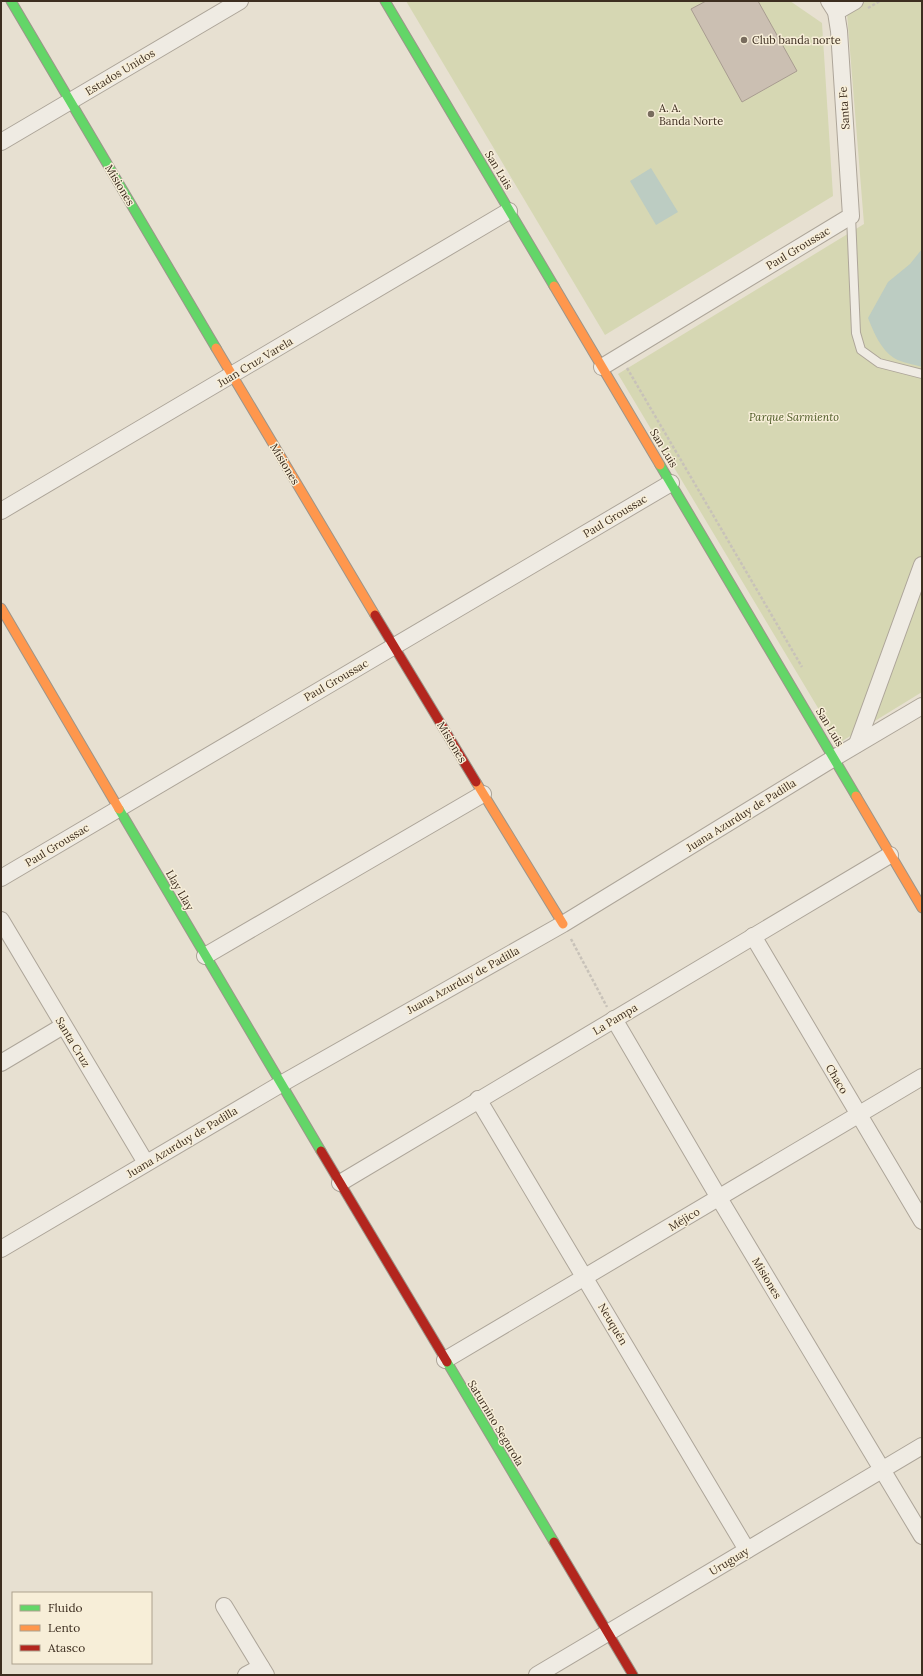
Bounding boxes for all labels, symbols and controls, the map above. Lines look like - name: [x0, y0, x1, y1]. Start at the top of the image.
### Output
- place label: Club banda norte: [752, 33, 841, 47]
- marker: Club banda norte: [739, 35, 749, 45]
- street label: Estados Unidos: [83, 46, 157, 98]
- street label: Santa Fe: [836, 86, 852, 130]
- place label: A. A. Banda Norte: [658, 101, 723, 128]
- marker: A. A. Banda Norte: [646, 109, 656, 119]
- street label: San Luis: [482, 148, 516, 192]
- street label: Misiones: [102, 162, 138, 208]
- street label: Paul Groussac: [763, 223, 833, 273]
- street label: Juan Cruz Varela: [214, 334, 295, 391]
- park label: Parque Sarmiento: [749, 410, 839, 424]
- street label: San Luis: [647, 426, 681, 470]
- street label: Misiones: [267, 441, 303, 487]
- street label: Paul Groussac: [580, 491, 650, 541]
- street label: Paul Groussac: [301, 656, 371, 704]
- street label: San Luis: [813, 705, 847, 749]
- street label: Misiones: [434, 719, 470, 765]
- street label: Juana Azurduy de Padilla: [683, 775, 799, 855]
- street label: Paul Groussac: [22, 820, 92, 870]
- street label: Llay Llay: [163, 867, 197, 913]
- street label: Juana Azurduy de Padilla: [403, 943, 522, 1017]
- street label: La Pampa: [590, 1000, 640, 1038]
- street label: Santa Cruz: [53, 1014, 94, 1070]
- street label: Chaco: [823, 1062, 851, 1096]
- street label: Juana Azurduy de Padilla: [123, 1103, 240, 1181]
- street label: Méjico: [666, 1204, 702, 1234]
- street label: Misiones: [749, 1255, 785, 1301]
- street label: Neuquén: [595, 1301, 631, 1348]
- street label: Saturnino Segurola: [465, 1377, 527, 1469]
- street label: Uruguay: [707, 1544, 751, 1578]
- legend: [12, 1592, 152, 1664]
- text: Fluido: [48, 1600, 83, 1615]
- text: Lento: [48, 1620, 80, 1635]
- text: Atasco: [47, 1640, 85, 1655]

